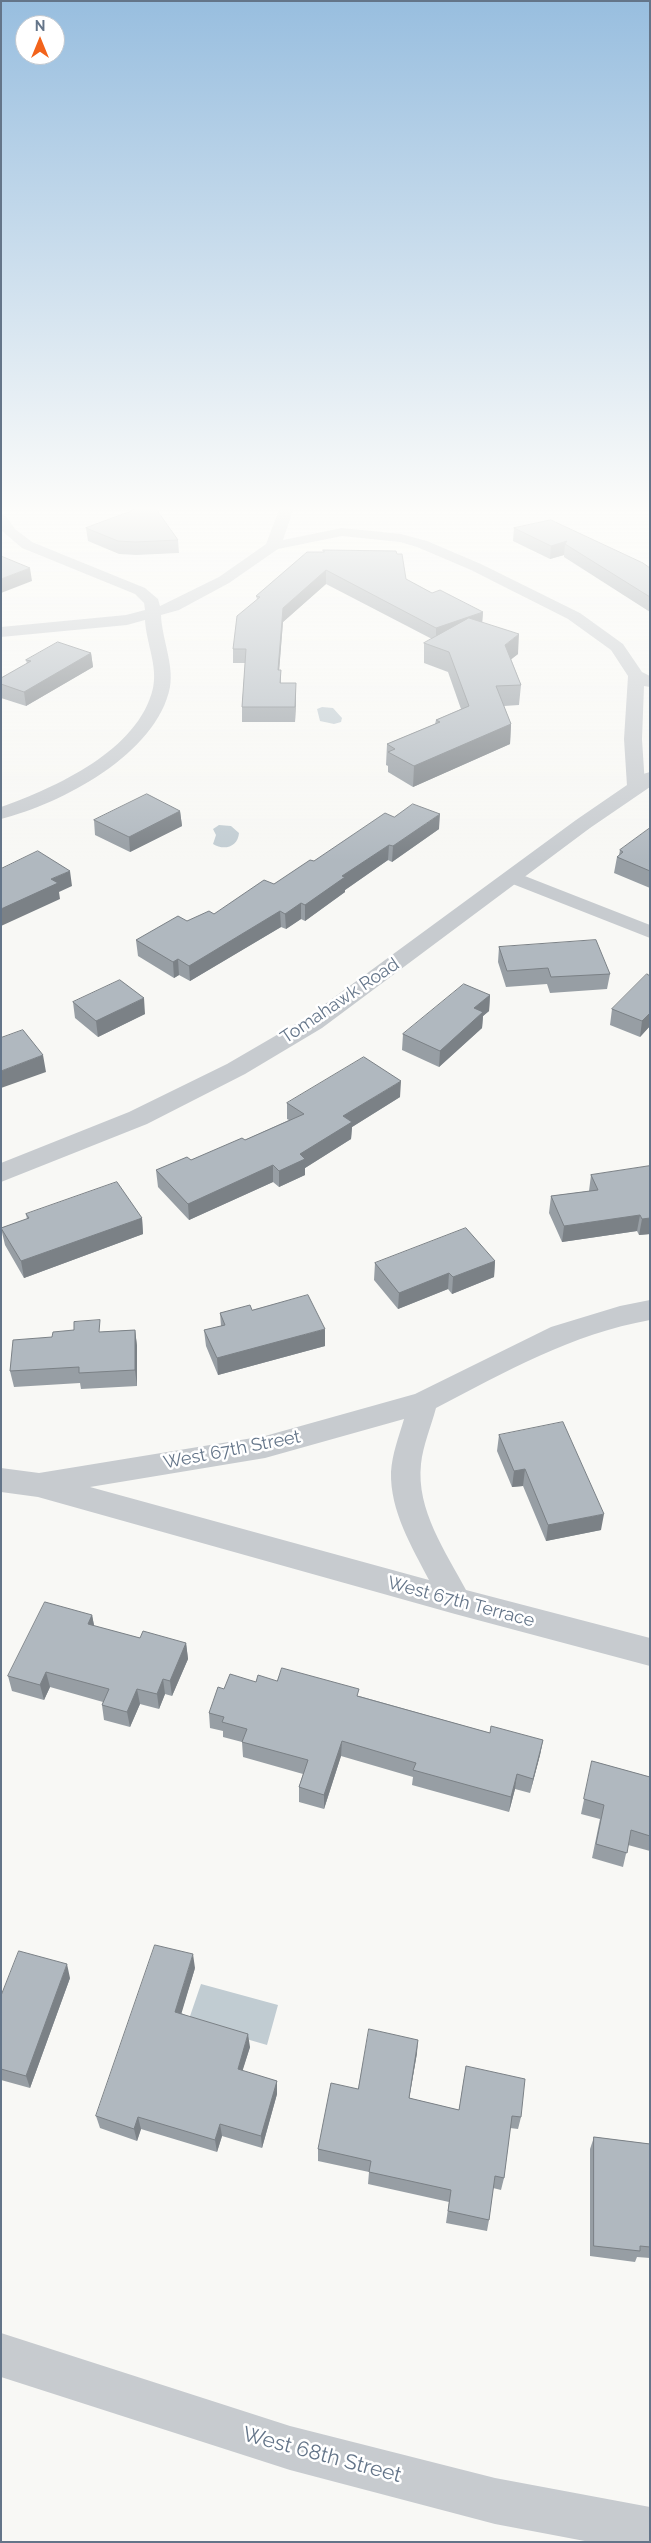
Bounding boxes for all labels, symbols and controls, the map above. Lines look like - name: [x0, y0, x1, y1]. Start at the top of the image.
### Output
- north arrow: [15, 15, 65, 65]
- text: N: [35, 18, 45, 34]
- street label: Tomahawk Road: [277, 953, 403, 1049]
- street label: West 67th Street: [162, 1426, 302, 1474]
- street label: West 67th Terrace: [385, 1572, 537, 1632]
- street label: West 68th Street: [240, 2422, 404, 2488]

